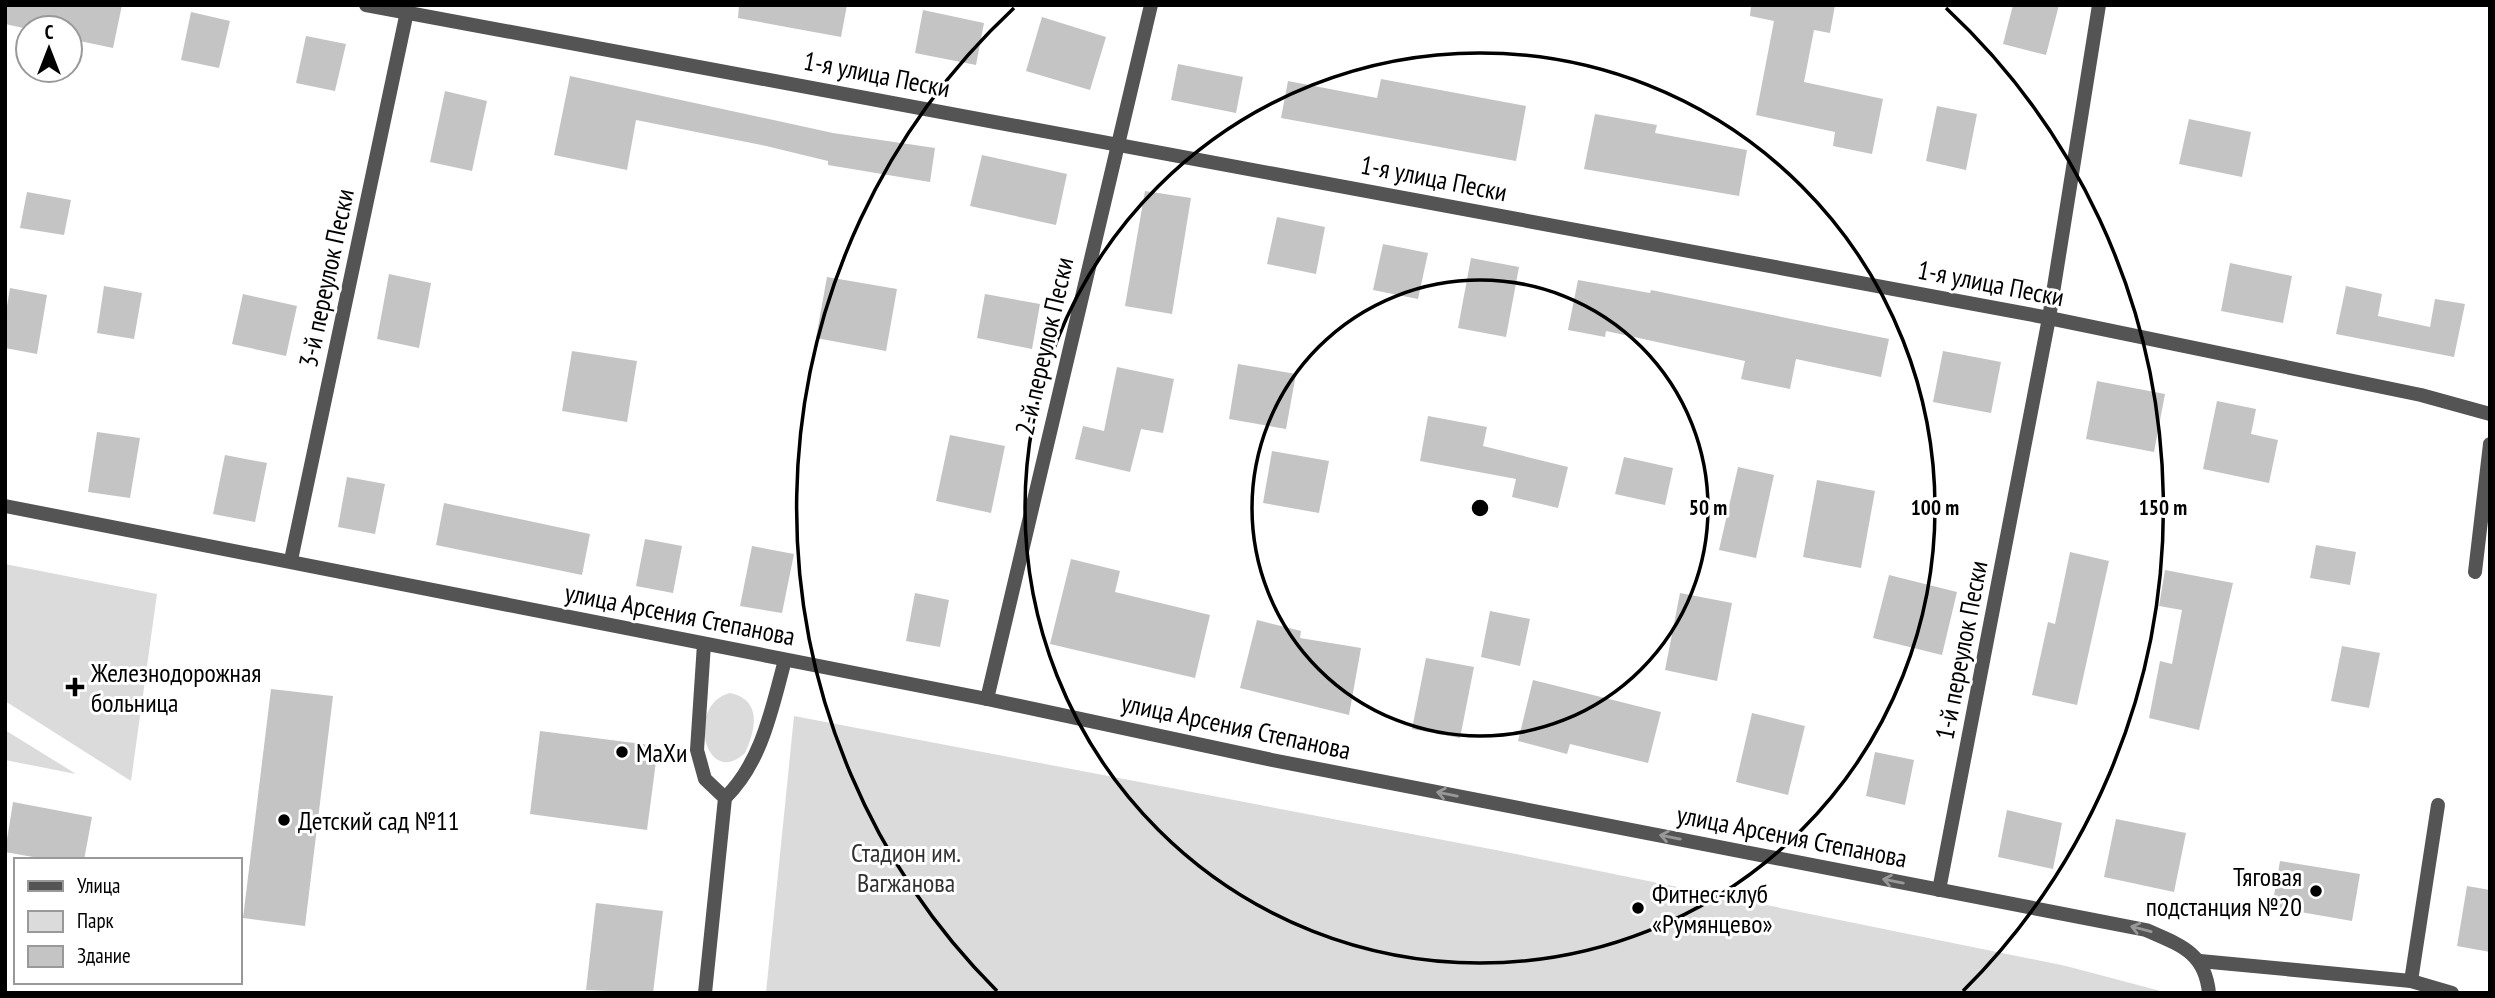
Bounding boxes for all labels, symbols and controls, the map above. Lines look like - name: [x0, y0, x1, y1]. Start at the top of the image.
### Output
- north arrow: [14, 14, 84, 84]
- text: С: [45, 20, 54, 44]
- street label: 1-я улица Пески: [801, 44, 953, 104]
- street label: 1-я улица Пески: [1358, 148, 1510, 208]
- street label: 3-й переулок Пески: [291, 186, 361, 370]
- street label: 1-я улица Пески: [1915, 253, 2067, 313]
- street label: 2-й переулок Пески: [1008, 254, 1080, 438]
- text: 50 m: [1689, 494, 1727, 521]
- text: 100 m: [1911, 494, 1959, 521]
- text: 150 m: [2139, 494, 2187, 521]
- centre of rings: [1468, 496, 1492, 520]
- street label: 1-й переулок Пески: [1927, 558, 1995, 742]
- street label: улица Арсения Степанова: [562, 575, 798, 653]
- place label: Железнодорожная больница: [90, 656, 261, 719]
- marker: Железнодорожная больница: [65, 677, 85, 697]
- street label: улица Арсения Степанова: [1118, 686, 1354, 766]
- place label: МаХи: [636, 736, 687, 769]
- marker: МаХи: [614, 744, 630, 760]
- one-way arrow: [1436, 786, 1459, 800]
- street label: улица Арсения Степанова: [1674, 797, 1910, 875]
- place label: Детский сад №11: [298, 804, 460, 837]
- marker: Детский сад №11: [276, 812, 292, 828]
- one-way arrow: [1659, 830, 1682, 844]
- park label: Стадион им. Вагжанова: [851, 836, 961, 899]
- legend: [14, 858, 242, 984]
- place label: Тяговая подстанция №20: [2146, 860, 2302, 923]
- text: Улица: [77, 872, 120, 899]
- one-way arrow: [1882, 873, 1905, 887]
- place label: Фитнес-клуб «Румянцево»: [1652, 877, 1772, 940]
- marker: Тяговая подстанция №20: [2308, 883, 2324, 899]
- marker: Фитнес-клуб «Румянцево»: [1630, 900, 1646, 916]
- text: Парк: [77, 907, 114, 934]
- one-way arrow: [2130, 922, 2152, 935]
- text: Здание: [77, 942, 131, 969]

